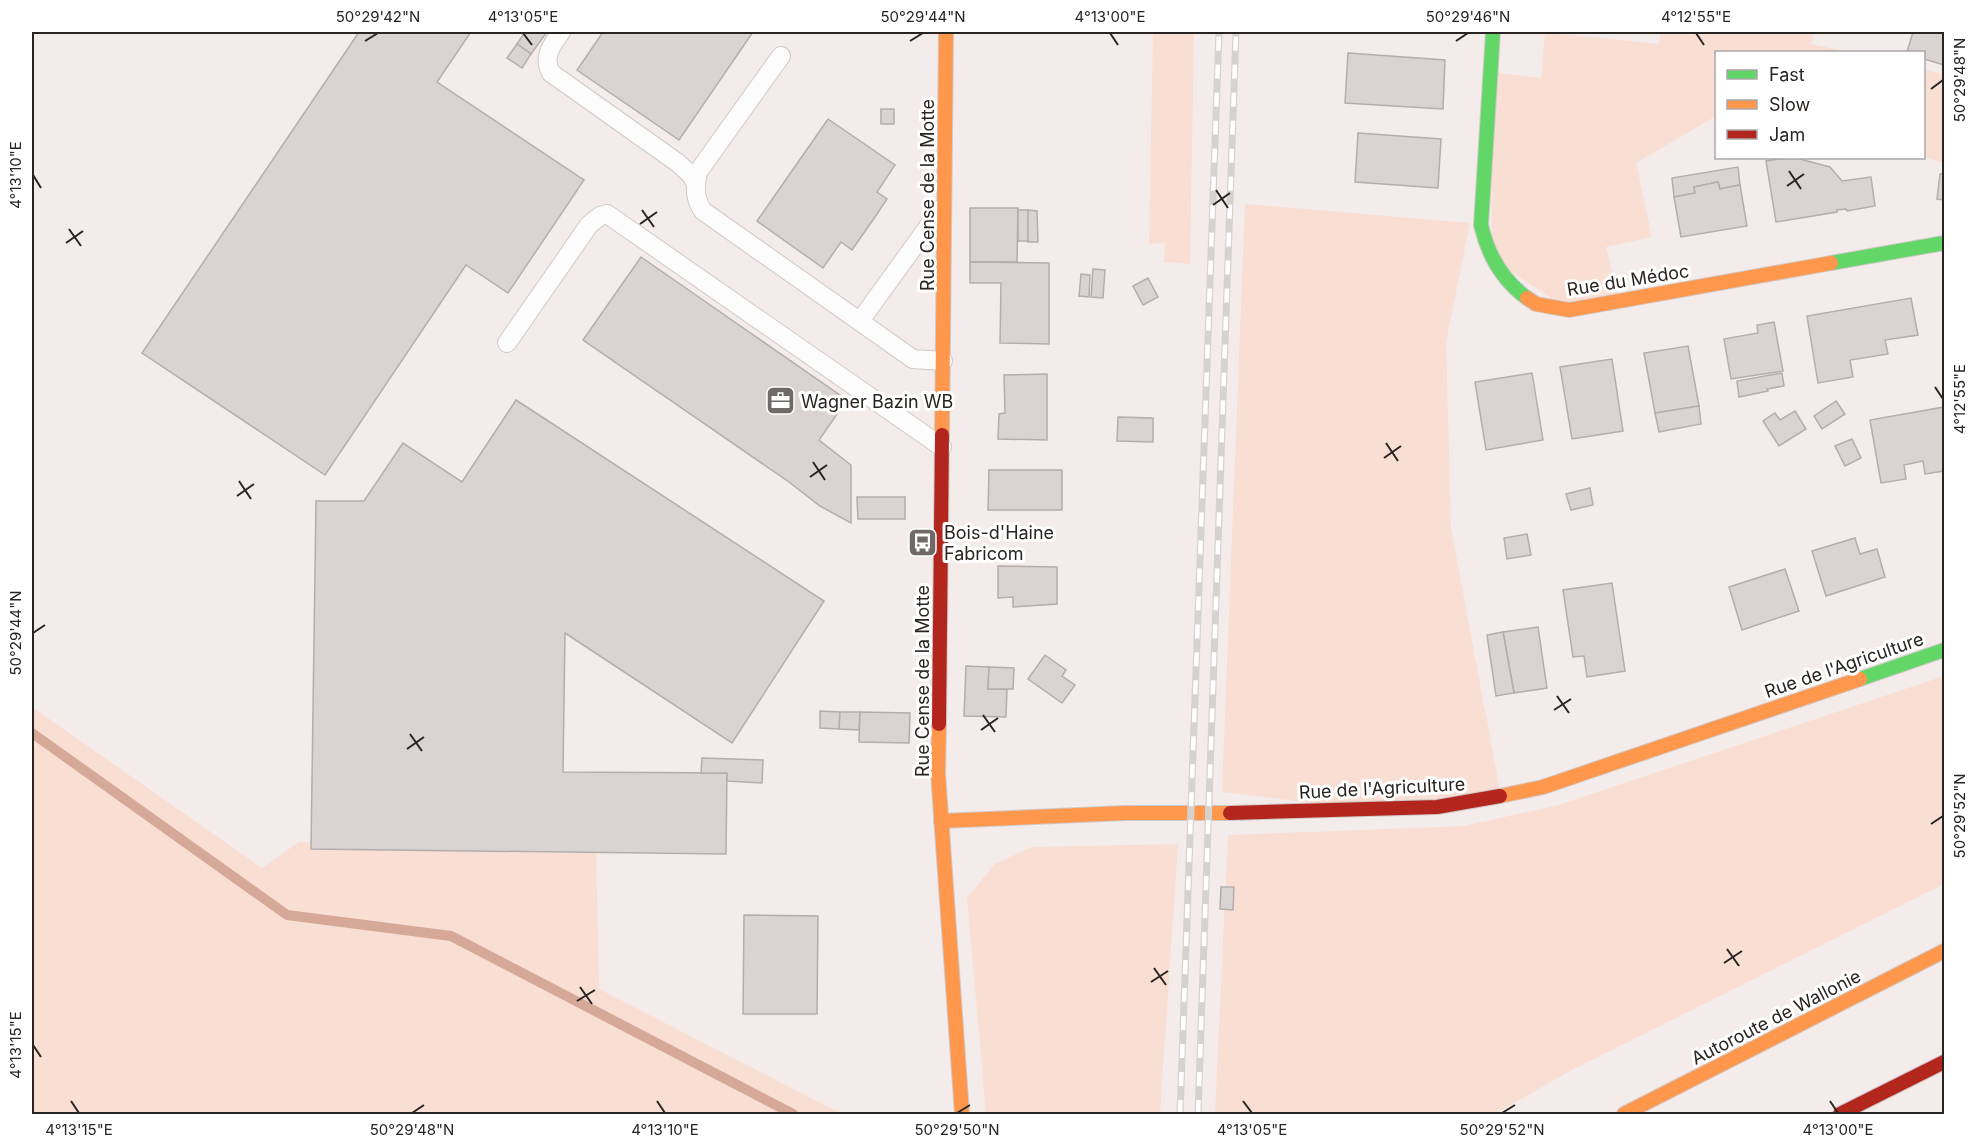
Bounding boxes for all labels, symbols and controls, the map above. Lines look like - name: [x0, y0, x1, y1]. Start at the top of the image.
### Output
- text: 50°29'42"N: [336, 7, 420, 26]
- text: 4°13'05"E: [488, 7, 558, 26]
- text: 50°29'44"N: [880, 7, 966, 26]
- text: 4°13'00"E: [1074, 7, 1146, 26]
- text: 50°29'46"N: [1426, 7, 1510, 26]
- text: 4°12'55"E: [1661, 7, 1731, 26]
- text: 50°29'48"N: [1950, 38, 1969, 122]
- legend: [1715, 51, 1925, 159]
- text: Fast: [1769, 64, 1805, 85]
- text: Slow: [1769, 94, 1810, 115]
- street label: Rue Cense de la Motte: [917, 99, 938, 291]
- text: Jam: [1769, 124, 1805, 145]
- text: 4°13'10"E: [6, 141, 25, 209]
- street label: Rue du Médoc: [1565, 260, 1691, 300]
- text: 4°12'55"E: [1950, 364, 1969, 434]
- office icon: Wagner Bazin WB: [764, 385, 796, 417]
- place label: Wagner Bazin WB: [801, 391, 953, 412]
- place label: Bois-d'Haine Fabricom: [944, 522, 1054, 564]
- bus stop icon: Bois-d'Haine Fabricom: [907, 526, 939, 558]
- street label: Rue Cense de la Motte: [912, 585, 933, 777]
- text: 50°29'44"N: [6, 590, 25, 676]
- street label: Rue de l'Agriculture: [1762, 628, 1926, 702]
- street label: Rue de l'Agriculture: [1298, 773, 1466, 803]
- text: 50°29'52"N: [1950, 774, 1969, 858]
- street label: Autoroute de Wallonie: [1688, 965, 1864, 1069]
- text: 4°13'15"E: [6, 1011, 25, 1079]
- text: 4°13'15"E: [45, 1120, 113, 1139]
- text: 50°29'48"N: [370, 1120, 454, 1139]
- text: 4°13'10"E: [631, 1120, 699, 1139]
- text: 50°29'50"N: [914, 1120, 1000, 1139]
- text: 4°13'05"E: [1217, 1120, 1287, 1139]
- text: 50°29'52"N: [1460, 1120, 1544, 1139]
- text: 4°13'00"E: [1802, 1120, 1874, 1139]

